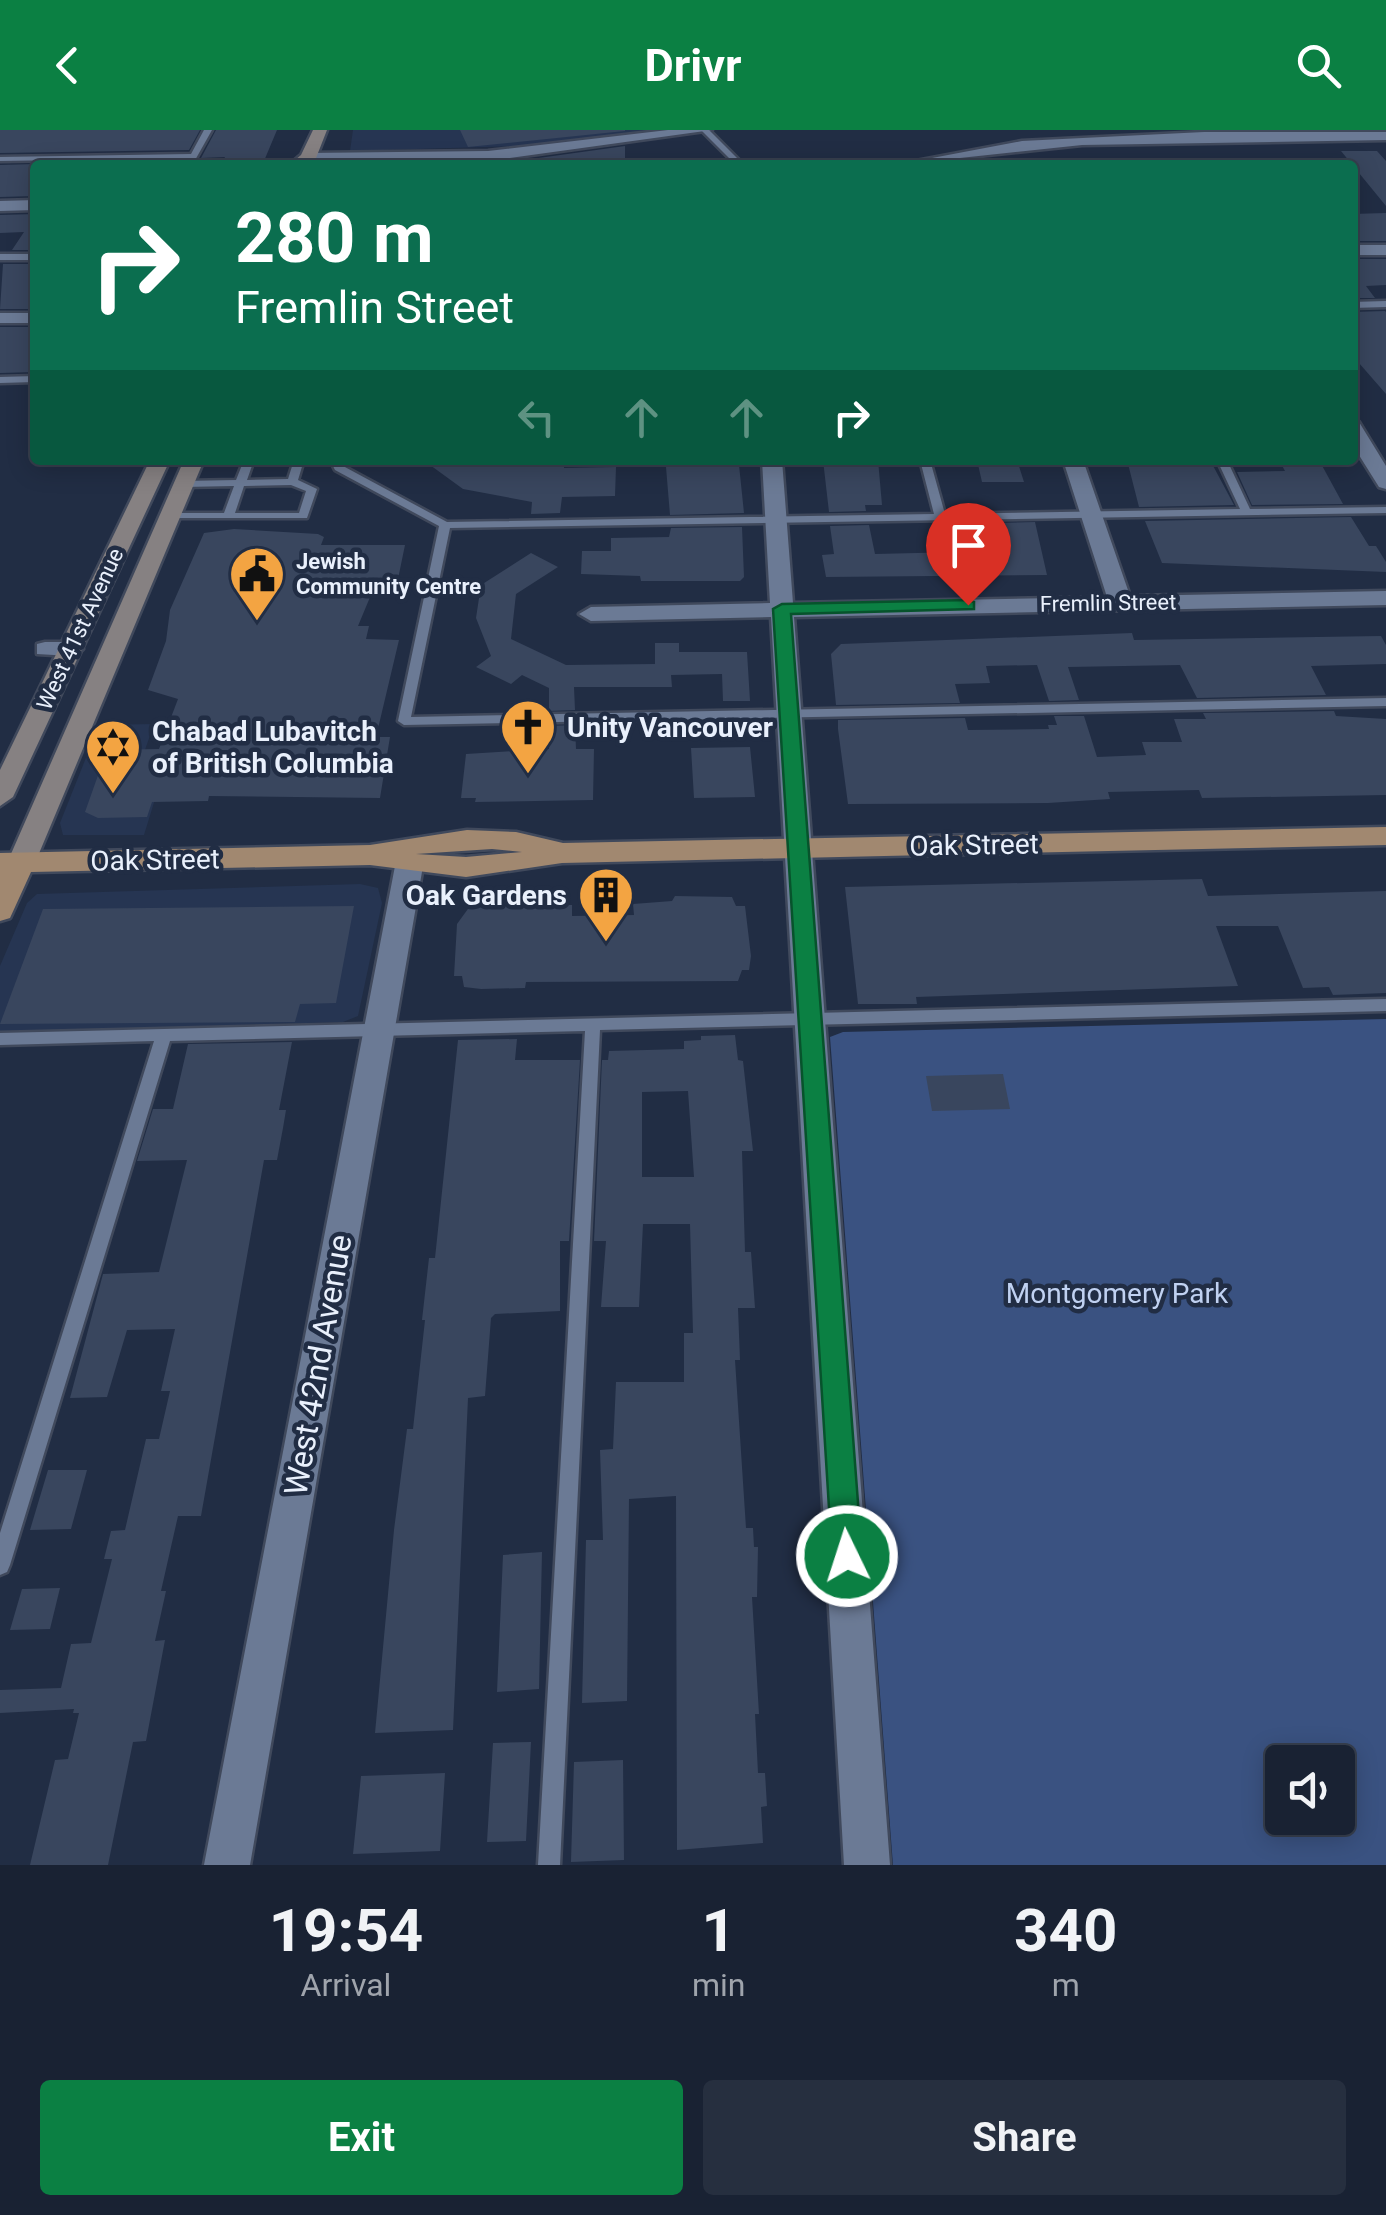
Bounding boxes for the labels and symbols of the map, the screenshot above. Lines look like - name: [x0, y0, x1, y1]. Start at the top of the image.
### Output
- pin: [926, 503, 1011, 606]
- street label: West 41st Avenue: [32, 544, 128, 714]
- public building icon: Jewish Community Centre: [227, 544, 287, 623]
- place label: Jewish Community Centre: [296, 549, 481, 599]
- street label: Fremlin Street: [1040, 589, 1176, 617]
- church icon: Unity Vancouver: [498, 697, 558, 776]
- place label: Unity Vancouver: [567, 711, 773, 744]
- place label: Chabad Lubavitch of British Columbia: [152, 715, 394, 780]
- synagogue icon: Chabad Lubavitch of British Columbia: [83, 717, 143, 796]
- street label: Oak Street: [909, 827, 1039, 863]
- street label: Oak Street: [90, 842, 220, 878]
- building icon: Oak Gardens: [576, 865, 636, 944]
- place label: Oak Gardens: [406, 879, 567, 912]
- street label: West 42nd Avenue: [276, 1232, 360, 1498]
- park label: Montgomery Park: [1006, 1277, 1229, 1310]
- position arrow: [795, 1504, 899, 1608]

